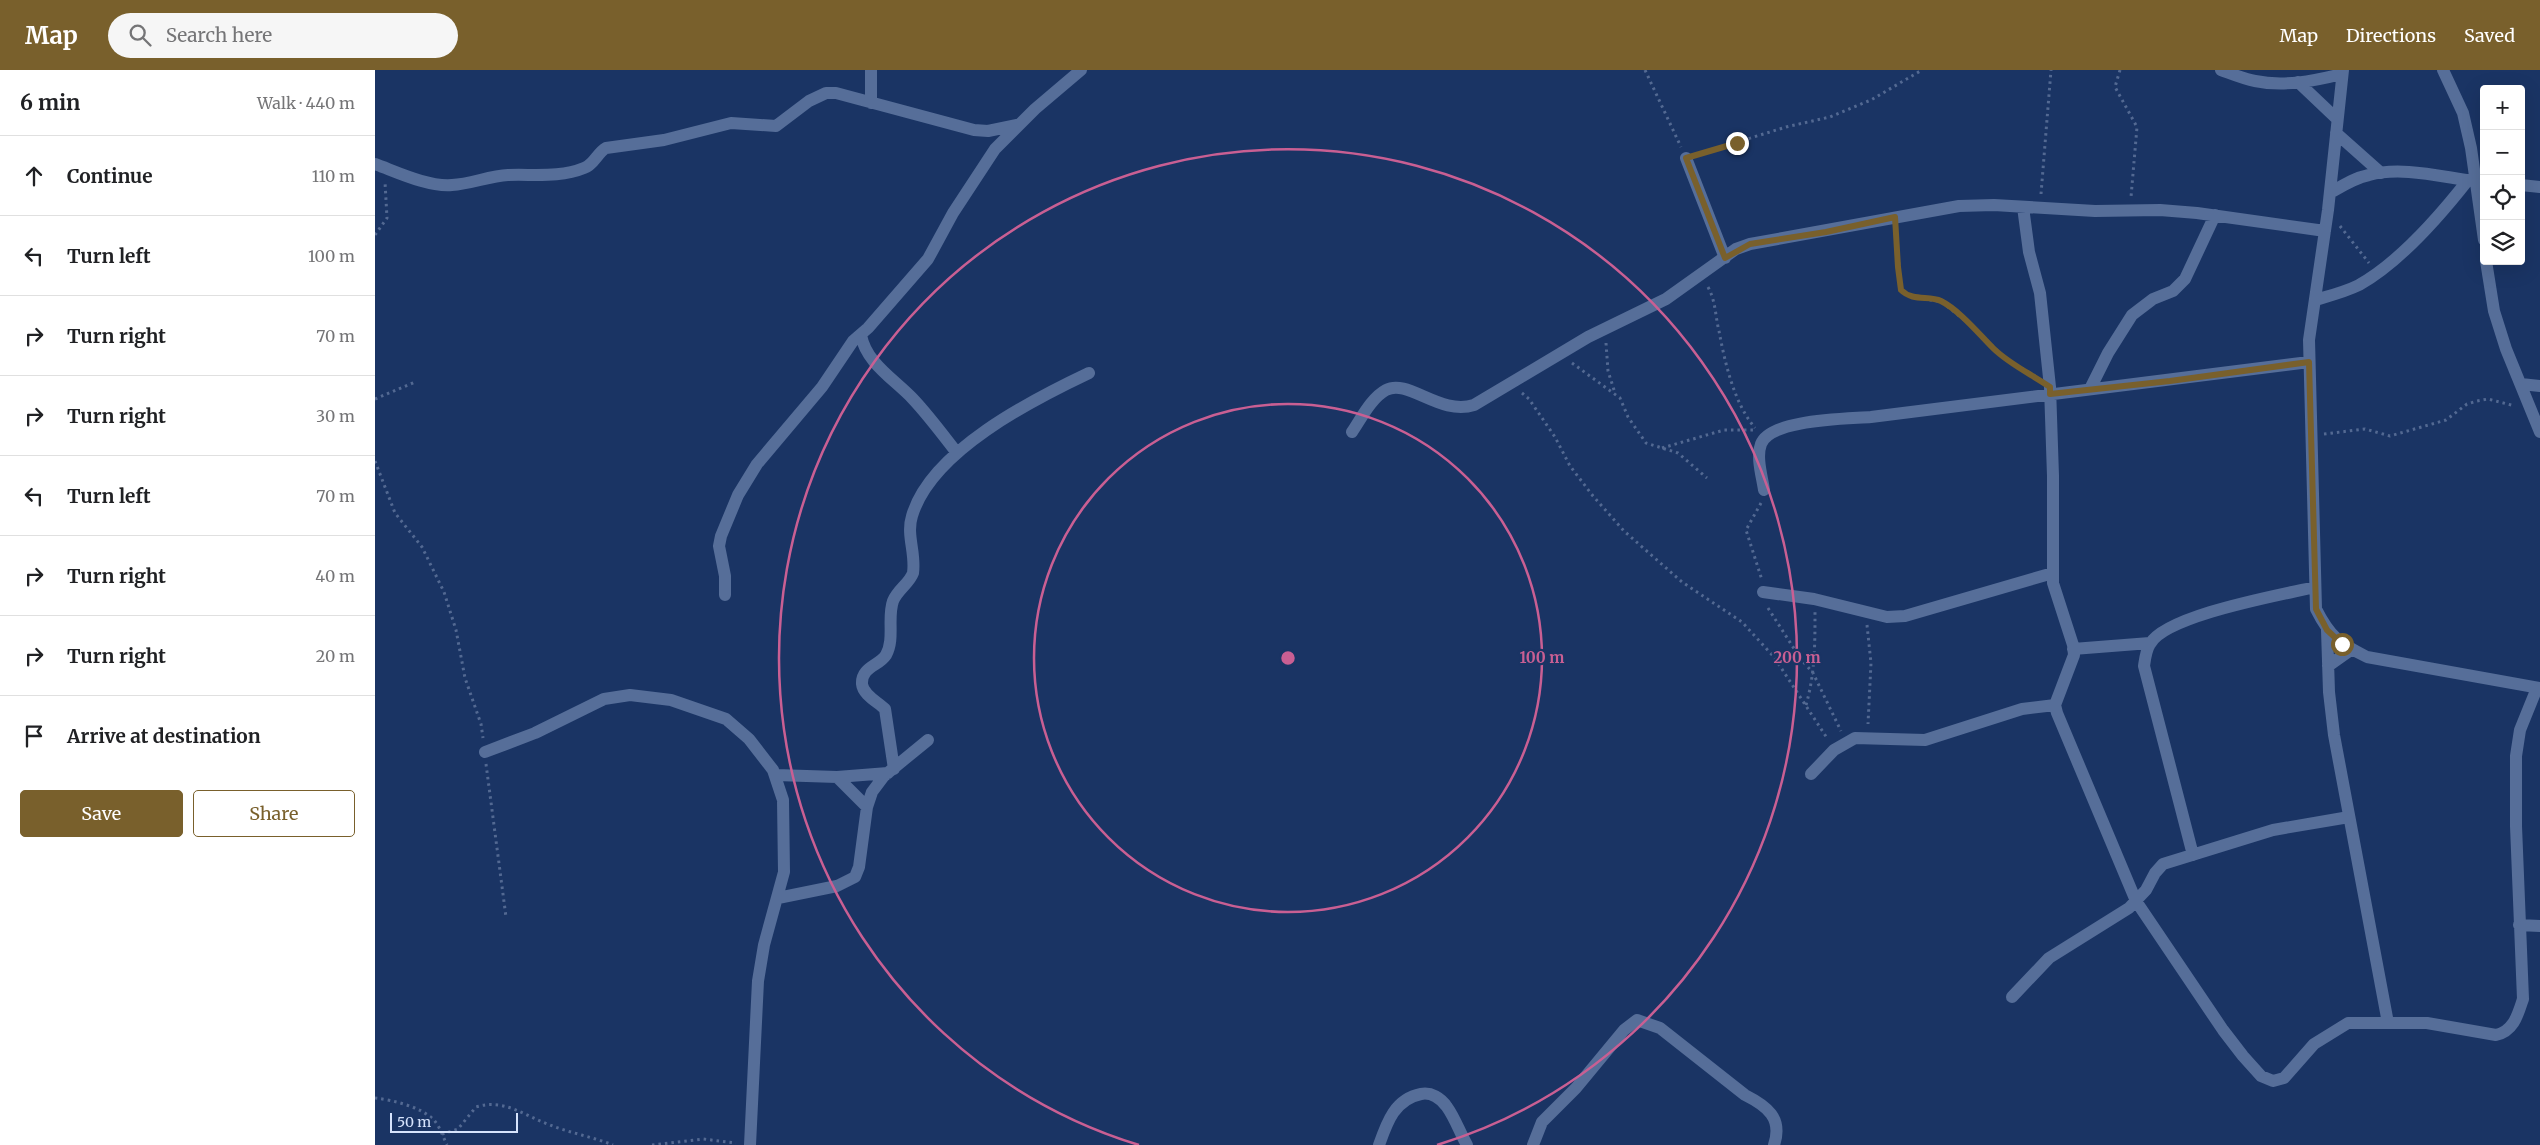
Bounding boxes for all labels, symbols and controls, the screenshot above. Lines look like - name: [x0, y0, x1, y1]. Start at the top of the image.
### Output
- search box: [108, 13, 458, 58]
- text: Map: [25, 20, 78, 51]
- icon: search: [126, 21, 154, 49]
- text: Search here: [166, 23, 272, 47]
- text: Map: [2280, 24, 2318, 47]
- text: Directions: [2346, 24, 2436, 47]
- text: Saved: [2464, 24, 2515, 47]
- map controls: [2480, 85, 2525, 265]
- button: +: [2480, 85, 2525, 130]
- text: 6 min: [20, 89, 80, 116]
- text: Walk · 440 m: [257, 93, 355, 113]
- button: −: [2480, 130, 2525, 175]
- route end: [1726, 132, 1749, 155]
- icon: ahead: [20, 162, 48, 190]
- text: Continue: [67, 164, 153, 188]
- text: 110 m: [312, 166, 355, 186]
- button: locate: [2480, 175, 2525, 220]
- button: layers: [2480, 220, 2525, 265]
- icon: left: [20, 242, 48, 270]
- text: Turn left: [67, 244, 151, 268]
- text: 100 m: [308, 246, 355, 266]
- icon: right: [20, 322, 48, 350]
- text: Turn right: [67, 324, 166, 348]
- text: 70 m: [316, 326, 355, 346]
- icon: right: [20, 402, 48, 430]
- text: Turn right: [67, 404, 166, 428]
- text: 30 m: [316, 406, 355, 426]
- icon: left: [20, 482, 48, 510]
- text: Turn left: [67, 484, 151, 508]
- text: 70 m: [316, 486, 355, 506]
- icon: right: [20, 562, 48, 590]
- text: Turn right: [67, 564, 166, 588]
- text: 40 m: [315, 566, 355, 586]
- route start: [2331, 633, 2354, 656]
- icon: right: [20, 642, 48, 670]
- text: Turn right: [67, 644, 166, 668]
- text: 20 m: [316, 646, 355, 666]
- text: 100 m: [1520, 648, 1564, 667]
- text: 200 m: [1773, 648, 1821, 667]
- centre of rings: [1279, 649, 1297, 667]
- icon: arrive: [20, 722, 48, 750]
- text: Arrive at destination: [67, 724, 261, 748]
- button: Save: [20, 790, 183, 837]
- button: Share: [193, 790, 355, 837]
- scale bar: [390, 1110, 517, 1133]
- text: 50 m: [397, 1113, 431, 1131]

